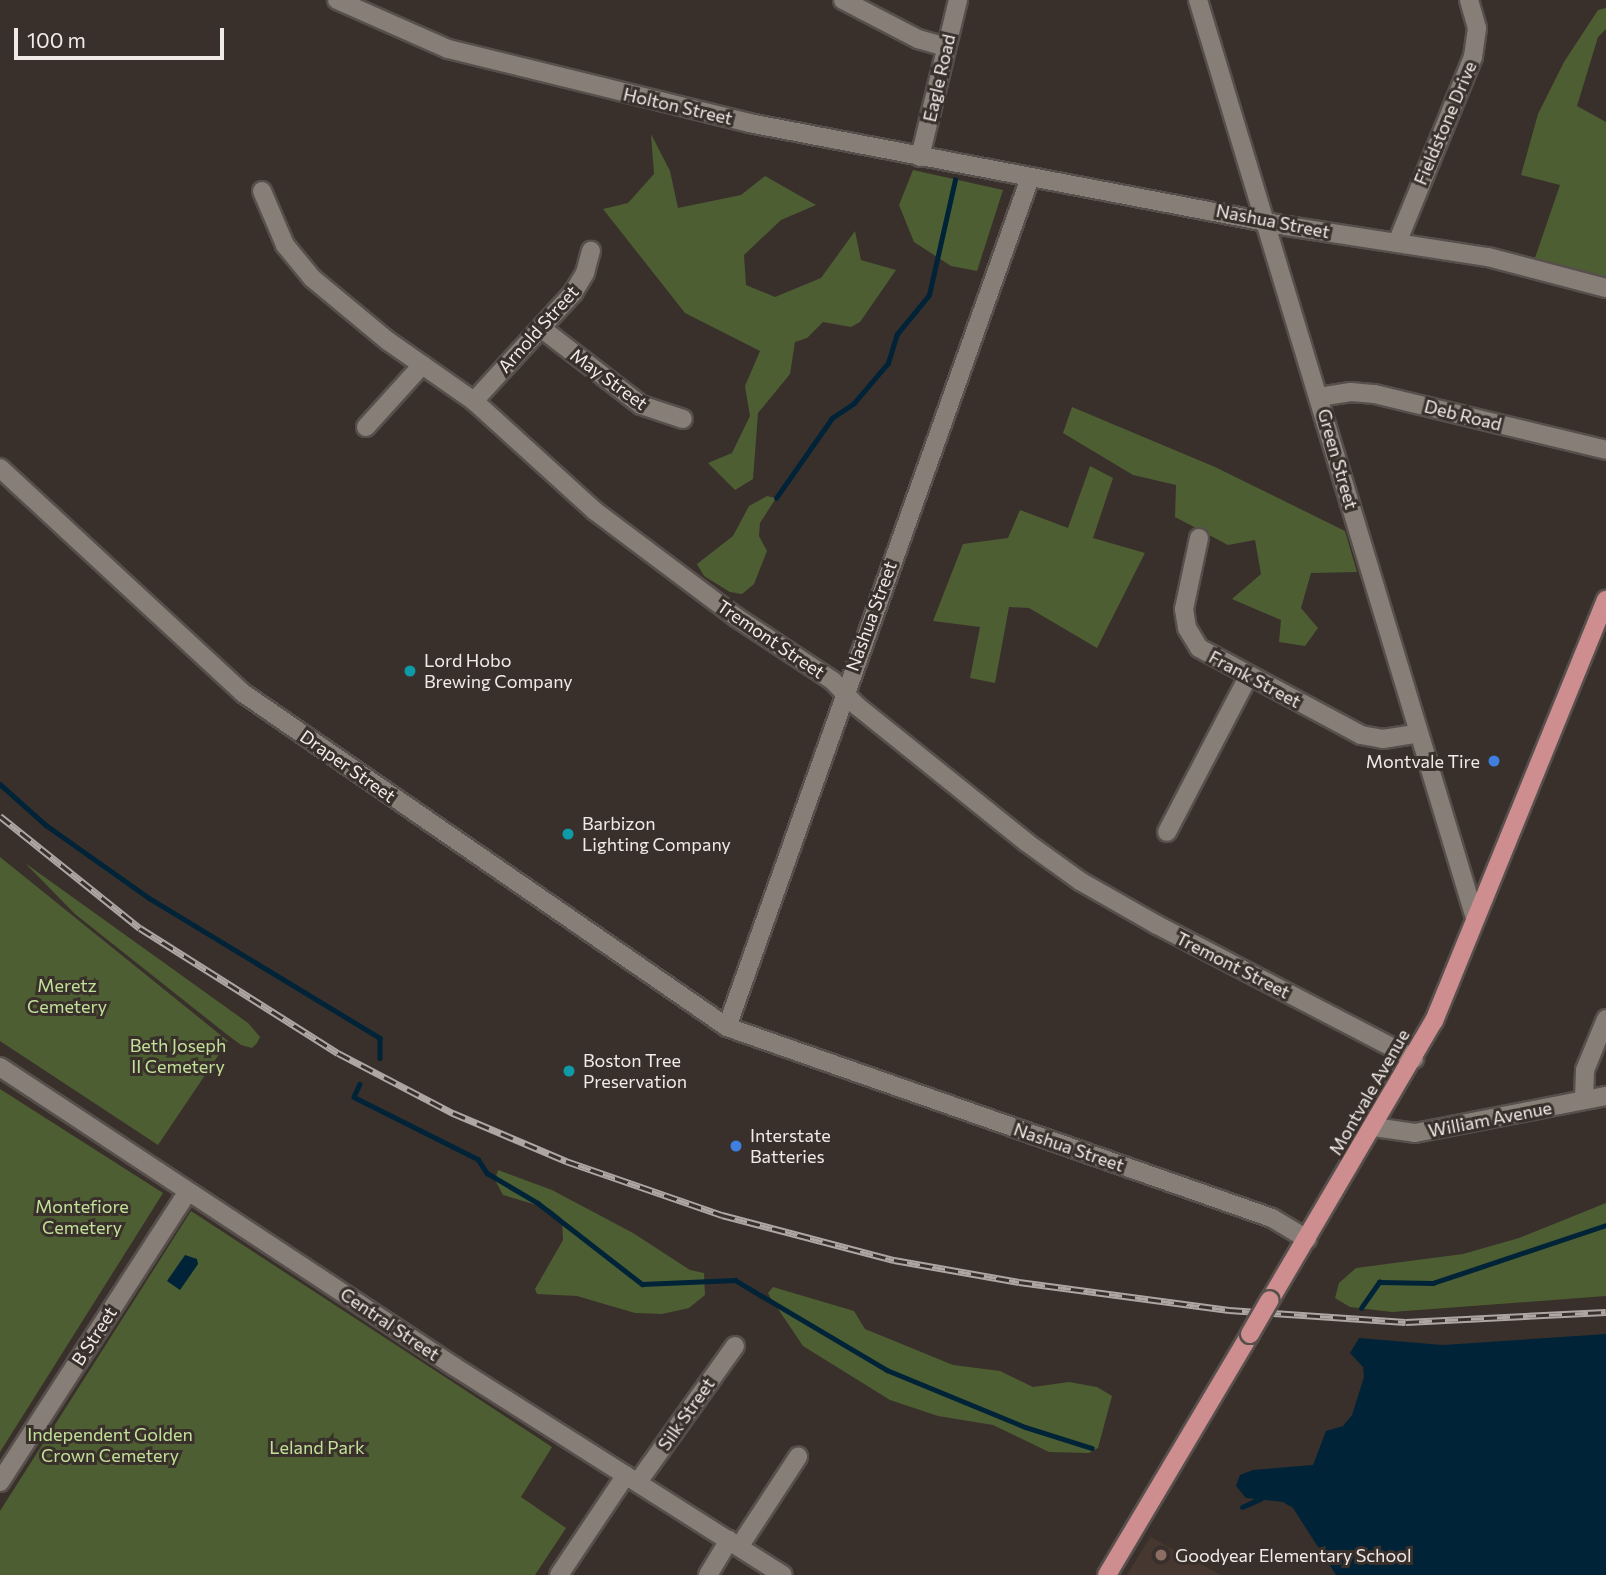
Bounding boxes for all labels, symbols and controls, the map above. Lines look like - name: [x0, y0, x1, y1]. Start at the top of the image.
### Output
- scale bar: [18, 14, 228, 58]
- text: 100 m: [27, 27, 86, 52]
- street label: Eagle Road: [918, 32, 960, 124]
- street label: Fieldstone Drive: [1409, 58, 1481, 188]
- street label: Holton Street: [621, 83, 735, 129]
- street label: Nashua Street: [1214, 199, 1332, 243]
- street label: Arnold Street: [493, 281, 583, 377]
- street label: May Street: [566, 344, 652, 414]
- street label: Deb Road: [1422, 395, 1504, 435]
- street label: Green Street: [1313, 406, 1363, 512]
- street label: Nashua Street: [841, 558, 901, 674]
- street label: Tremont Street: [713, 595, 829, 683]
- street label: Frank Street: [1205, 646, 1305, 712]
- place label: Lord Hobo Brewing Company: [424, 650, 573, 692]
- marker: Lord Hobo Brewing Company: [402, 663, 418, 679]
- street label: Draper Street: [296, 725, 400, 807]
- place label: Montvale Tire: [1366, 750, 1480, 772]
- marker: Montvale Tire: [1486, 753, 1502, 769]
- place label: Barbizon Lighting Company: [582, 813, 731, 856]
- marker: Barbizon Lighting Company: [560, 826, 576, 842]
- street label: Tremont Street: [1172, 927, 1294, 1003]
- park label: Meretz Cemetery: [27, 975, 107, 1018]
- street label: Montvale Avenue: [1324, 1025, 1414, 1159]
- park label: Beth Joseph II Cemetery: [130, 1035, 226, 1078]
- place label: Boston Tree Preservation: [583, 1050, 687, 1092]
- marker: Boston Tree Preservation: [561, 1063, 577, 1079]
- street label: William Avenue: [1426, 1096, 1554, 1142]
- street label: Nashua Street: [1011, 1118, 1127, 1176]
- place label: Interstate Batteries: [750, 1125, 831, 1168]
- marker: Interstate Batteries: [728, 1138, 744, 1154]
- park label: Montefiore Cemetery: [35, 1196, 129, 1238]
- street label: Central Street: [336, 1283, 444, 1365]
- street label: B Street: [67, 1302, 121, 1370]
- street label: Silk Street: [653, 1373, 719, 1455]
- park label: Independent Golden Crown Cemetery: [27, 1424, 193, 1466]
- park label: Leland Park: [269, 1436, 365, 1458]
- place label: Goodyear Elementary School: [1175, 1544, 1412, 1566]
- marker: Goodyear Elementary School: [1153, 1547, 1169, 1563]

